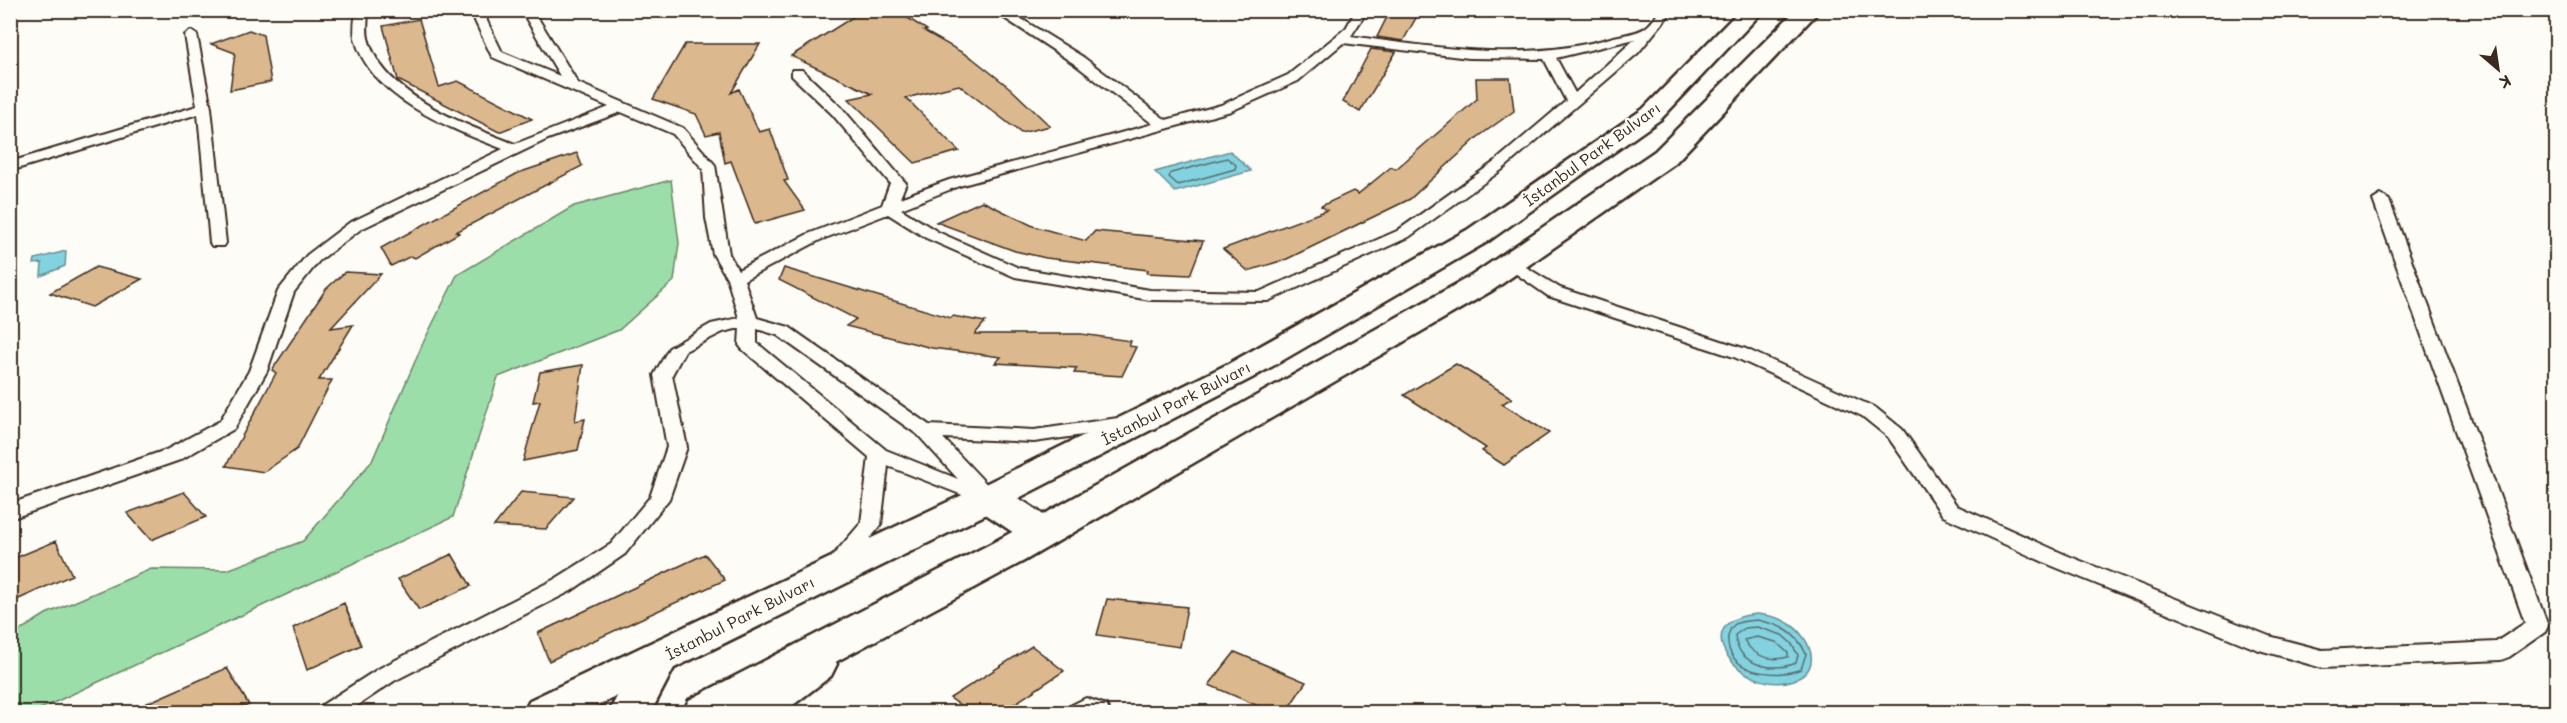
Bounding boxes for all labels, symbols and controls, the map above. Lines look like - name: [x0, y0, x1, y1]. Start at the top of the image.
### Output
- north arrow: [2468, 39, 2528, 99]
- text: K: [2496, 71, 2515, 94]
- street label: İstanbul Park Bulvarı: [1519, 97, 1664, 210]
- street label: İstanbul Park Bulvarı: [1098, 356, 1254, 449]
- street label: İstanbul Park Bulvarı: [662, 571, 818, 664]

